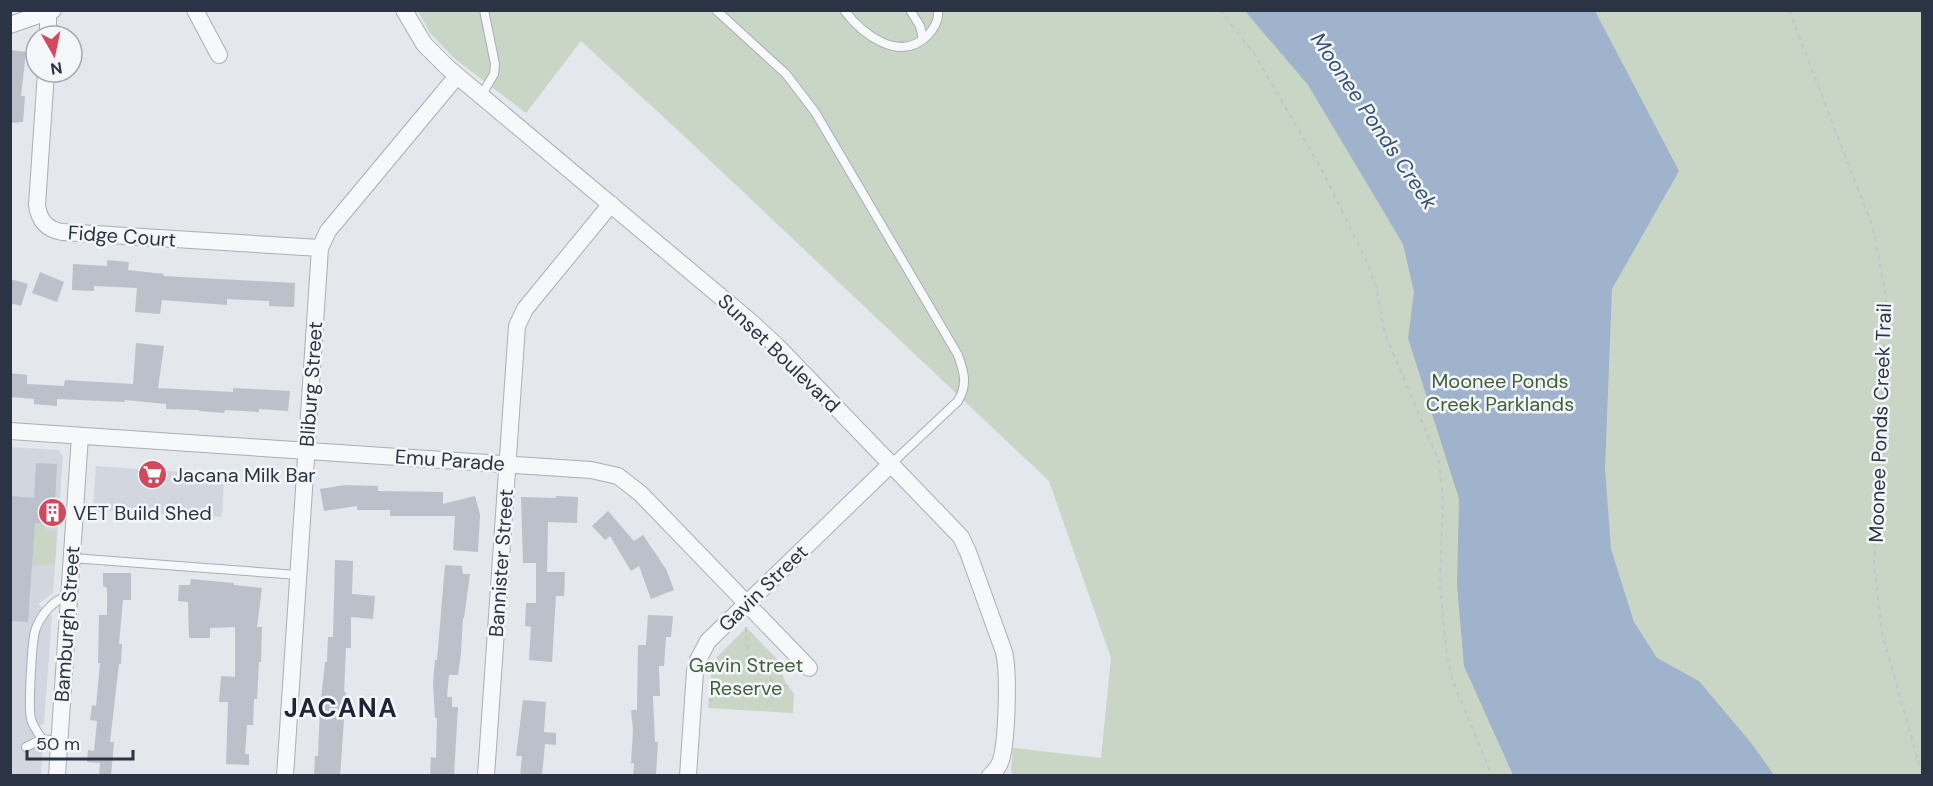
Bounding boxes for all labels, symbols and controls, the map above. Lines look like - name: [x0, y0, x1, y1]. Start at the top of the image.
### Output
- north arrow: [24, 24, 84, 84]
- water label: Moonee Ponds Creek: [1304, 27, 1444, 215]
- text: N: [49, 57, 64, 80]
- street label: Fidge Court: [67, 219, 177, 253]
- street label: Sunset Boulevard: [712, 288, 846, 418]
- street label: Moonee Ponds Creek Trail: [1863, 303, 1897, 543]
- street label: Bliburg Street: [294, 320, 328, 448]
- park label: Moonee Ponds Creek Parklands: [1426, 368, 1574, 417]
- street label: Emu Parade: [394, 443, 506, 477]
- supermarket icon: Jacana Milk Bar: [136, 459, 168, 491]
- place label: Jacana Milk Bar: [173, 462, 316, 488]
- street label: Bannister Street: [483, 488, 519, 638]
- building icon: VET Build Shed: [36, 497, 68, 529]
- place label: VET Build Shed: [73, 500, 212, 526]
- street label: Gavin Street: [713, 539, 813, 637]
- street label: Bamburgh Street: [49, 545, 85, 703]
- park label: Gavin Street Reserve: [689, 652, 803, 701]
- district label: JACANA: [284, 691, 398, 725]
- scale bar: [27, 723, 134, 761]
- text: 50 m: [36, 732, 80, 756]

